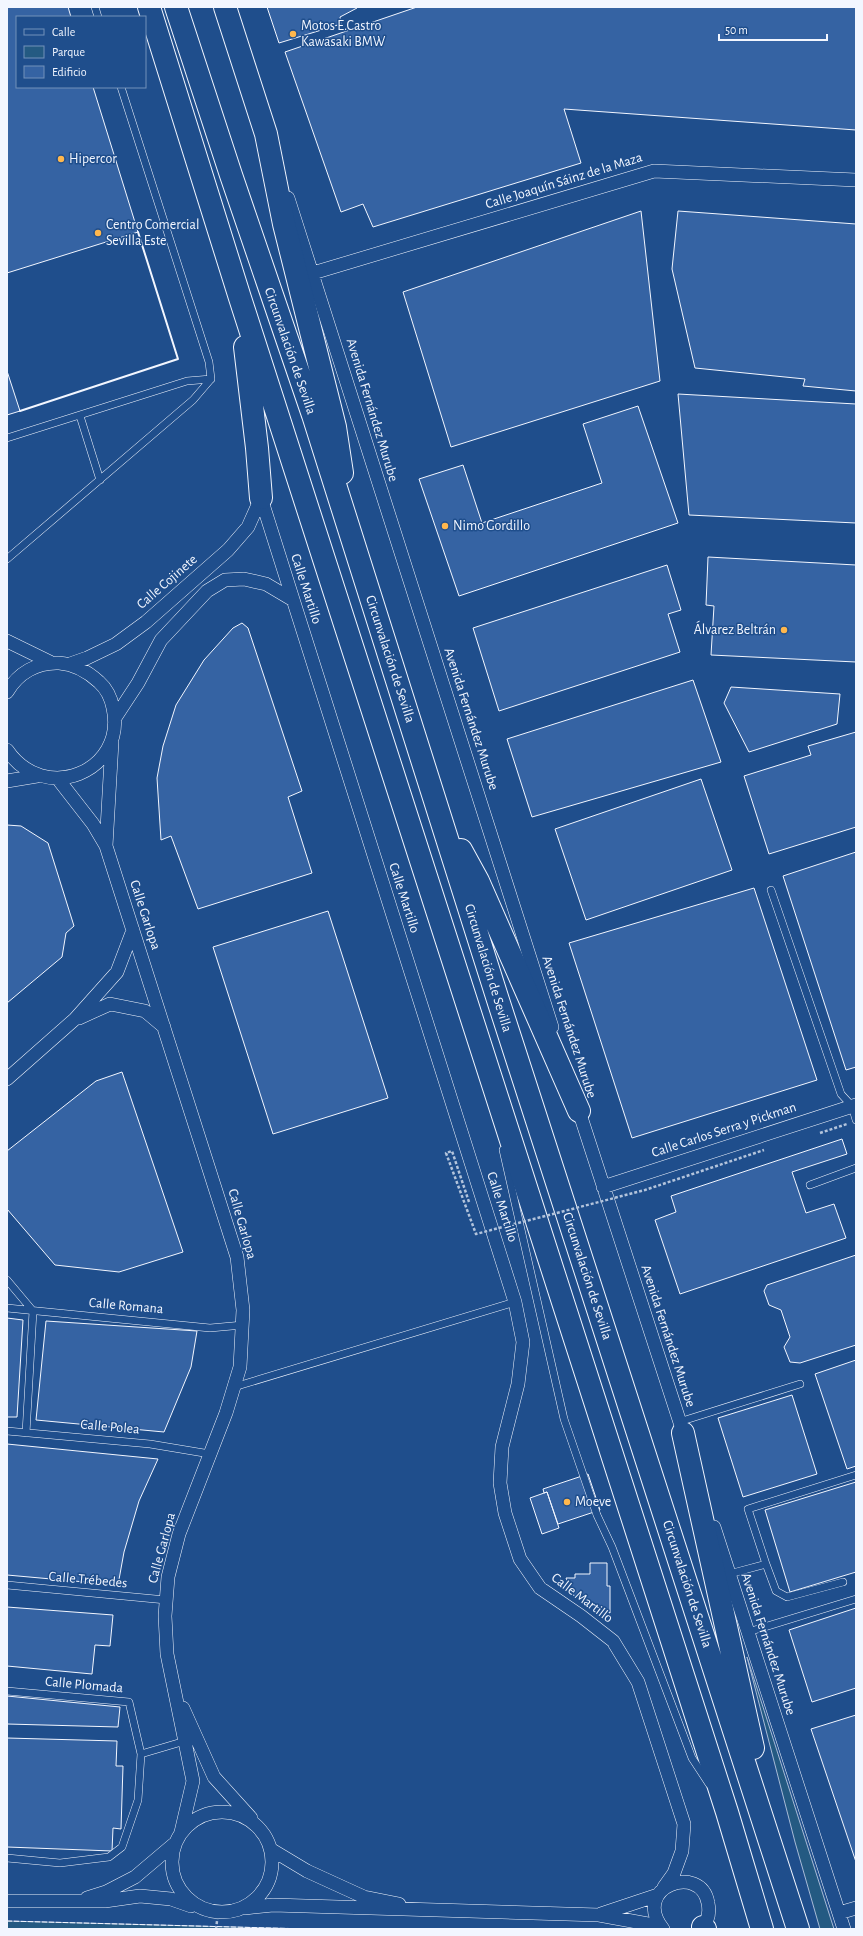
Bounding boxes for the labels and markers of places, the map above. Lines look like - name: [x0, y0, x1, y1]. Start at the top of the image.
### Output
- place label: Motos E.Castro Kawasaki BMW: [301, 19, 386, 49]
- marker: Motos E.Castro Kawasaki BMW: [288, 29, 298, 39]
- place label: Hipercor: [69, 152, 117, 166]
- marker: Hipercor: [56, 154, 66, 164]
- place label: Centro Comercial Sevilla Este: [106, 218, 199, 248]
- marker: Centro Comercial Sevilla Este: [93, 228, 103, 238]
- place label: Nimo Gordillo: [453, 519, 530, 533]
- marker: Nimo Gordillo: [440, 521, 450, 531]
- place label: Álvarez Beltrán: [694, 620, 776, 637]
- marker: Álvarez Beltrán: [779, 625, 789, 635]
- place label: Moeve: [575, 1495, 611, 1509]
- marker: Moeve: [562, 1497, 572, 1507]

